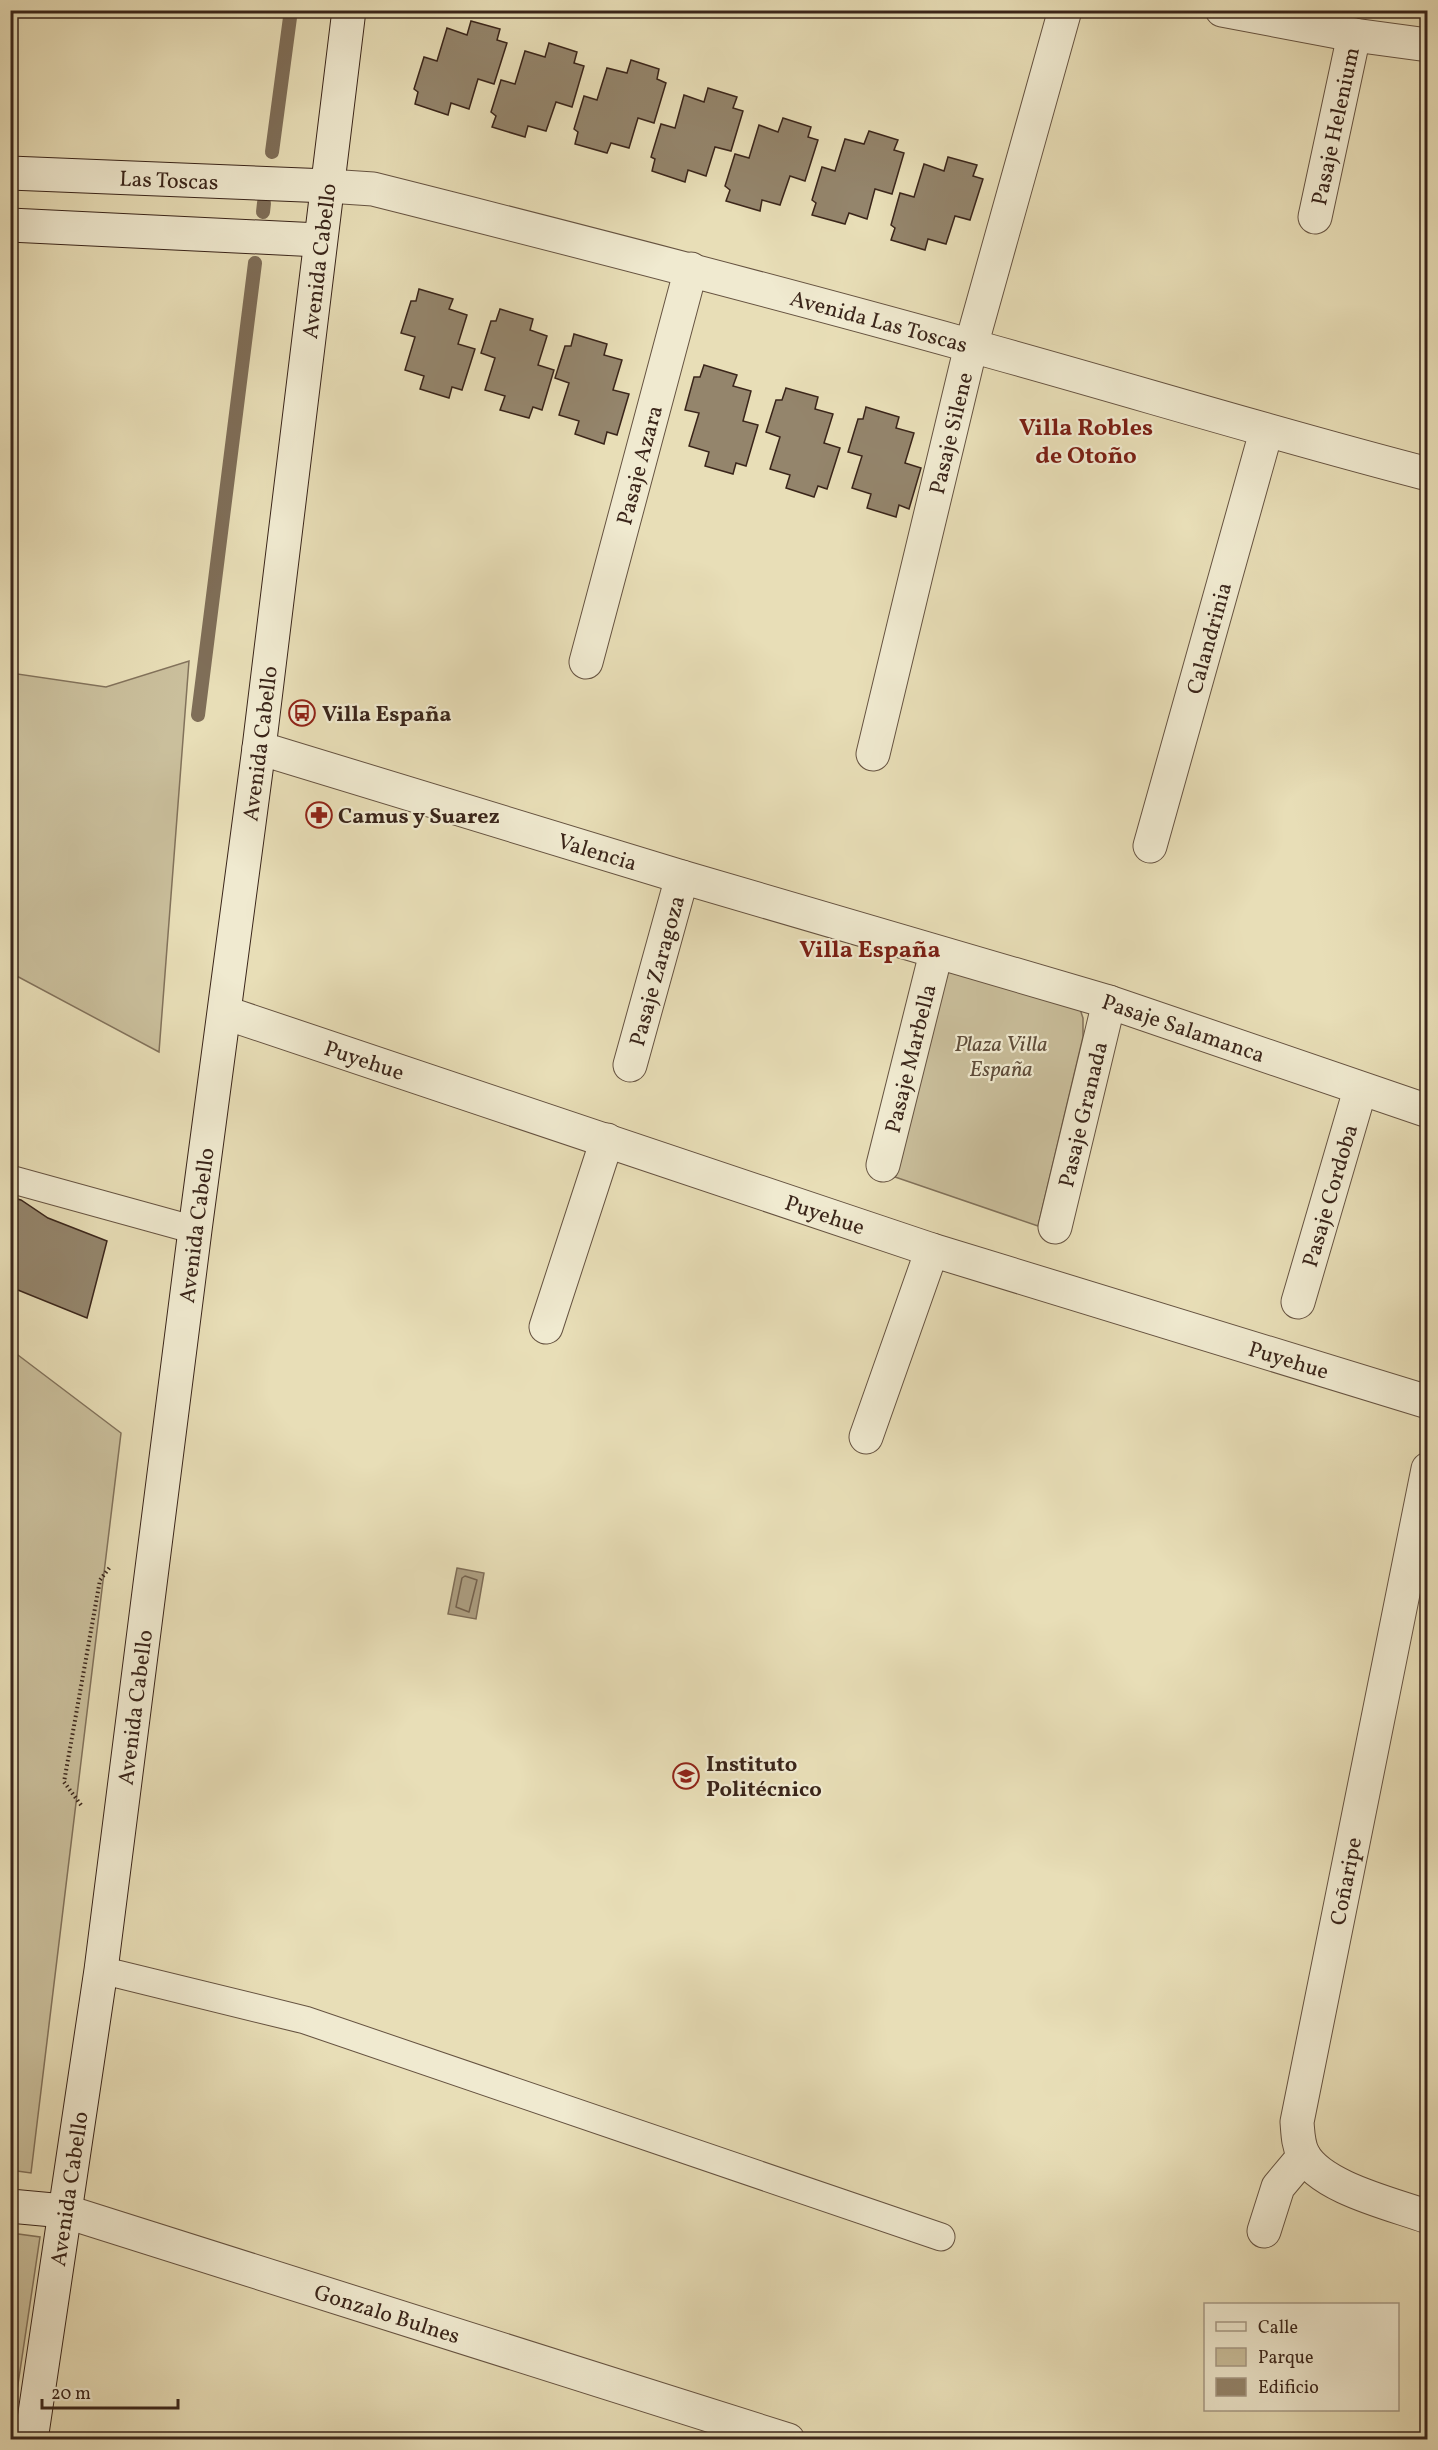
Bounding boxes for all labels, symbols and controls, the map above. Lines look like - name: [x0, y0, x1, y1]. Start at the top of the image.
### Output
- street label: Pasaje Helenium: [1305, 45, 1369, 209]
- street label: Las Toscas: [119, 164, 219, 200]
- street label: Avenida Cabello: [296, 182, 346, 341]
- street label: Avenida Las Toscas: [786, 284, 971, 362]
- street label: Pasaje Silene: [923, 370, 982, 498]
- street label: Pasaje Azara: [610, 402, 672, 529]
- district label: Villa Robles de Otoño: [1019, 412, 1153, 474]
- street label: Calandrinia: [1180, 579, 1241, 698]
- street label: Avenida Cabello: [236, 664, 287, 823]
- bus stop icon: Villa España: [287, 698, 317, 728]
- place label: Villa España: [322, 700, 452, 731]
- pharmacy icon: Camus y Suarez: [304, 800, 334, 830]
- place label: Camus y Suarez: [338, 802, 500, 833]
- street label: Valencia: [553, 827, 640, 880]
- street label: Pasaje Zaragoza: [623, 892, 694, 1050]
- district label: Villa España: [799, 934, 941, 968]
- street label: Pasaje Marbella: [879, 981, 946, 1137]
- street label: Pasaje Salamanca: [1097, 988, 1268, 1072]
- park label: Plaza Villa España: [954, 1030, 1048, 1086]
- street label: Puyehue: [320, 1034, 408, 1090]
- street label: Pasaje Granada: [1052, 1039, 1117, 1191]
- street label: Pasaje Cordoba: [1296, 1121, 1367, 1271]
- street label: Avenida Cabello: [173, 1146, 224, 1305]
- street label: Puyehue: [780, 1189, 868, 1244]
- street label: Puyehue: [1244, 1335, 1332, 1389]
- street label: Avenida Cabello: [112, 1628, 162, 1787]
- place label: Instituto Politécnico: [706, 1750, 822, 1806]
- school or university icon: Instituto Politécnico: [671, 1761, 701, 1791]
- street label: Coñaripe: [1324, 1835, 1371, 1928]
- street label: Avenida Cabello: [44, 2110, 98, 2269]
- street label: Gonzalo Bulnes: [310, 2278, 463, 2353]
- legend: [1204, 2303, 1399, 2411]
- text: Calle: [1258, 2316, 1298, 2341]
- text: Parque: [1258, 2346, 1313, 2371]
- scale bar: [42, 2372, 178, 2410]
- text: Edificio: [1258, 2376, 1319, 2401]
- text: 20 m: [51, 2382, 91, 2407]

